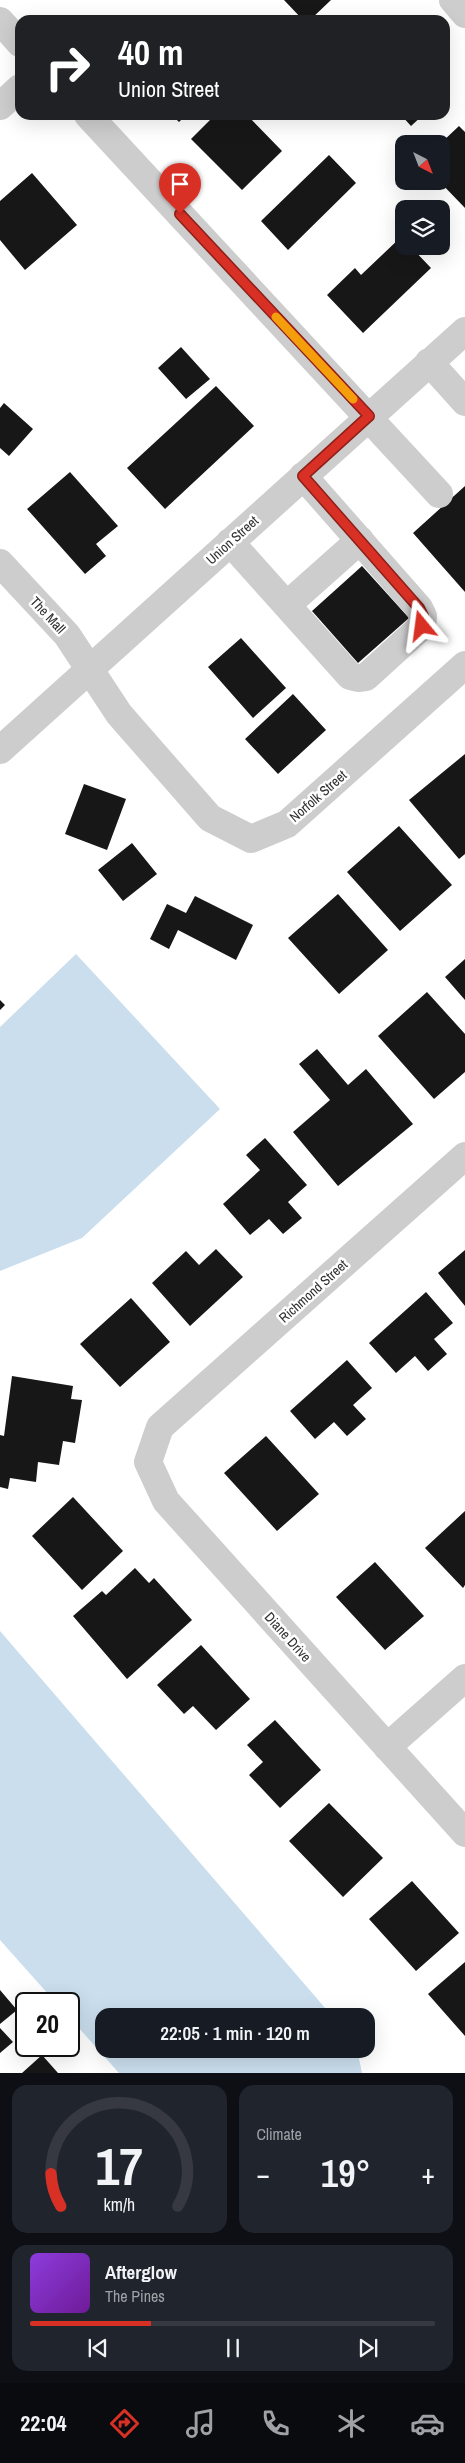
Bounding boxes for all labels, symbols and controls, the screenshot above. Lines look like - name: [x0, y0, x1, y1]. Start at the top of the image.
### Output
- text: 40 m: [118, 29, 183, 76]
- icon: right: [35, 35, 100, 100]
- text: Union Street: [118, 74, 219, 104]
- north arrow: [395, 135, 450, 190]
- map controls: [395, 135, 450, 255]
- pin: [159, 163, 201, 214]
- icon: arrive: [166, 170, 194, 198]
- button: layers: [395, 200, 450, 255]
- street label: Union Street: [202, 512, 262, 568]
- street label: The Mall: [26, 593, 70, 637]
- position arrow: [395, 599, 447, 651]
- street label: Norfolk Street: [286, 766, 350, 826]
- street label: Richmond Street: [275, 1255, 351, 1327]
- street label: Diane Drive: [261, 1608, 315, 1666]
- speed limit sign: 20: [15, 1992, 80, 2057]
- text: 22:05 · 1 min · 120 m: [160, 2020, 310, 2046]
- text: Climate: [257, 2123, 302, 2145]
- text: 17: [96, 2131, 143, 2201]
- text: 19°: [321, 2148, 371, 2199]
- text: −: [257, 2155, 270, 2193]
- text: +: [422, 2155, 435, 2193]
- text: km/h: [103, 2193, 135, 2217]
- text: Afterglow: [105, 2259, 177, 2285]
- text: The Pines: [105, 2285, 165, 2307]
- icon: previous: [84, 2334, 112, 2362]
- icon: pause: [219, 2334, 247, 2362]
- icon: next: [354, 2334, 382, 2362]
- icon: directions: [107, 2406, 142, 2441]
- icon: music: [183, 2406, 218, 2441]
- icon: phone: [258, 2406, 293, 2441]
- icon: climate: [334, 2406, 369, 2441]
- icon: car: [410, 2406, 445, 2441]
- text: 22:04: [20, 2408, 66, 2438]

